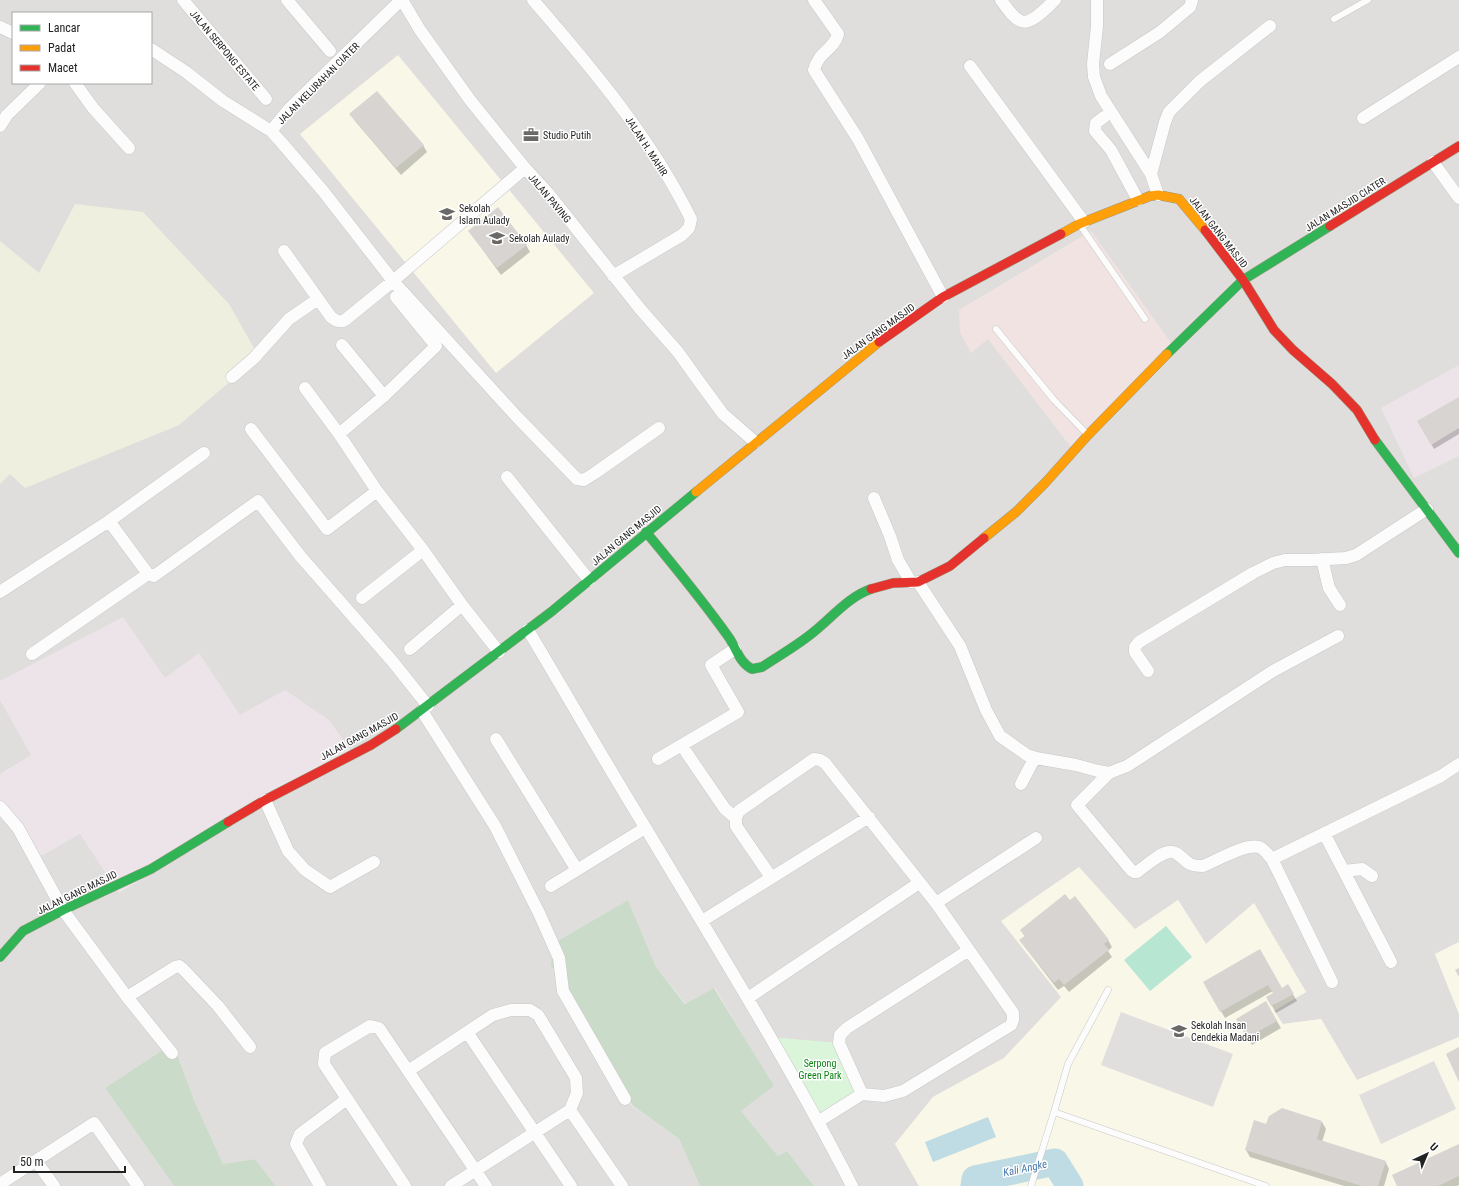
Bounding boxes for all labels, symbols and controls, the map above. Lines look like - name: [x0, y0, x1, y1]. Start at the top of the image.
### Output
- street label: JALAN SERPONG ESTATE: [188, 8, 261, 93]
- legend: [12, 12, 152, 84]
- text: Lancar: [48, 21, 81, 35]
- street label: JALAN KELURAHAN CIATER: [275, 40, 362, 126]
- text: Padat: [48, 41, 76, 55]
- text: Macet: [48, 61, 78, 75]
- street label: JALAN H. MAHIR: [623, 115, 670, 178]
- office icon: Studio Putih: [522, 126, 540, 144]
- place label: Studio Putih: [543, 130, 591, 141]
- street label: JALAN PAVING: [526, 172, 573, 225]
- street label: JALAN MASJID CIATER: [1303, 175, 1388, 234]
- street label: JALAN GANG MASJID: [1187, 195, 1250, 270]
- place label: Sekolah Islam Aulady: [459, 203, 510, 226]
- school or university icon: Sekolah Islam Aulady: [438, 205, 456, 223]
- school or university icon: Sekolah Aulady: [488, 229, 506, 247]
- place label: Sekolah Aulady: [509, 233, 569, 244]
- street label: JALAN GANG MASJID: [840, 301, 917, 362]
- street label: JALAN GANG MASJID: [589, 503, 664, 568]
- street label: JALAN GANG MASJID: [318, 710, 400, 762]
- street label: JALAN GANG MASJID: [36, 868, 119, 917]
- place label: Sekolah Insan Cendekia Madani: [1191, 1020, 1259, 1043]
- school or university icon: Sekolah Insan Cendekia Madani: [1170, 1022, 1188, 1040]
- park label: Serpong Green Park: [798, 1058, 842, 1081]
- north arrow: [1407, 1134, 1447, 1174]
- text: U: [1427, 1140, 1440, 1154]
- scale bar: [14, 1148, 125, 1174]
- text: 50 m: [20, 1155, 44, 1169]
- water label: Kali Angke: [1002, 1157, 1048, 1179]

